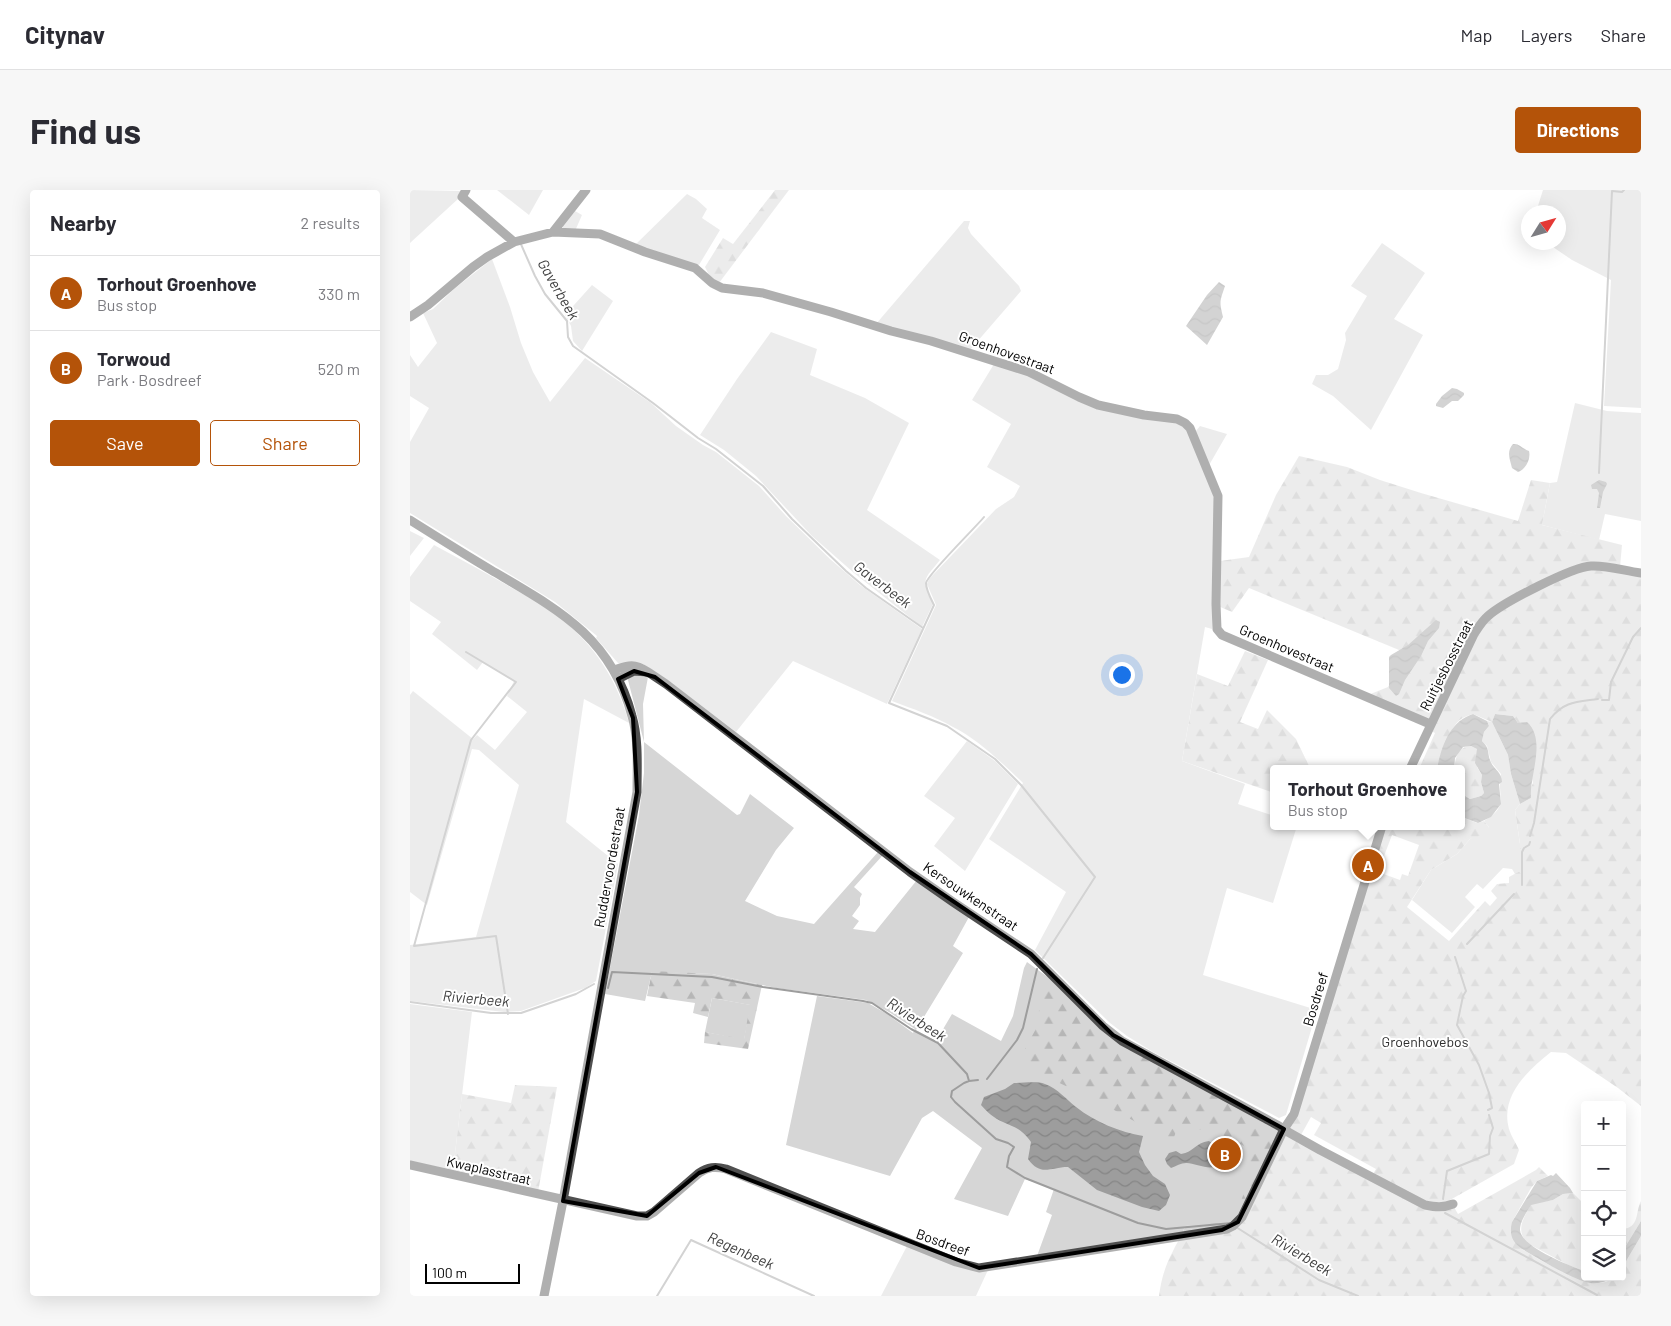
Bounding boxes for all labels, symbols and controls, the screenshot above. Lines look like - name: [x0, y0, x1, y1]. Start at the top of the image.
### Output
- text: Citynav: [25, 20, 105, 49]
- text: Map: [1460, 24, 1492, 46]
- text: Layers: [1520, 24, 1573, 46]
- text: Share: [1601, 24, 1646, 46]
- button: Directions: [1515, 107, 1641, 153]
- text: Find us: [30, 109, 141, 151]
- north arrow: [1521, 205, 1566, 250]
- text: Nearby: [50, 210, 116, 235]
- text: 2 results: [301, 213, 360, 232]
- water label: Gaverbeek: [534, 255, 584, 323]
- text: Torhout Groenhove: [97, 272, 257, 295]
- text: A: [61, 284, 71, 303]
- text: 330 m: [318, 284, 360, 303]
- text: Bus stop: [97, 295, 157, 314]
- street label: Groenhovestraat: [957, 327, 1057, 377]
- text: Torwoud: [97, 347, 171, 370]
- text: B: [61, 359, 71, 378]
- text: 520 m: [318, 359, 360, 378]
- text: Park · Bosdreef: [97, 370, 202, 389]
- button: Save: [50, 420, 200, 466]
- button: Share: [210, 420, 360, 466]
- water label: Gaverbeek: [851, 557, 916, 612]
- street label: Ruitjesbosstraat: [1416, 617, 1476, 713]
- street label: Groenhovestraat: [1237, 620, 1337, 676]
- your location: [1109, 662, 1135, 688]
- popup: [1270, 765, 1465, 830]
- text: Torhout Groenhove: [1288, 777, 1447, 800]
- text: Bus stop: [1288, 800, 1348, 819]
- street label: Ruddervoordestraat: [590, 805, 628, 929]
- pin: A: [1352, 846, 1384, 884]
- street label: Kersouwkenstraat: [920, 858, 1022, 934]
- street label: Bosdreef: [1299, 970, 1331, 1028]
- water label: Rivierbeek: [442, 986, 511, 1010]
- water label: Rivierbeek: [884, 993, 951, 1045]
- park label: Groenhovebos: [1382, 1033, 1469, 1050]
- map controls: [1581, 1101, 1626, 1281]
- button: +: [1581, 1101, 1626, 1146]
- pin: B: [1209, 1135, 1241, 1173]
- button: −: [1581, 1146, 1626, 1191]
- street label: Kwaplasstraat: [445, 1152, 533, 1188]
- button: locate: [1581, 1191, 1626, 1236]
- street label: Bosdreef: [914, 1225, 972, 1260]
- water label: Regenbeek: [705, 1227, 778, 1273]
- water label: Rivierbeek: [1269, 1229, 1336, 1279]
- button: layers: [1581, 1236, 1626, 1281]
- scale bar: [425, 1261, 520, 1284]
- text: 100 m: [432, 1264, 467, 1281]

